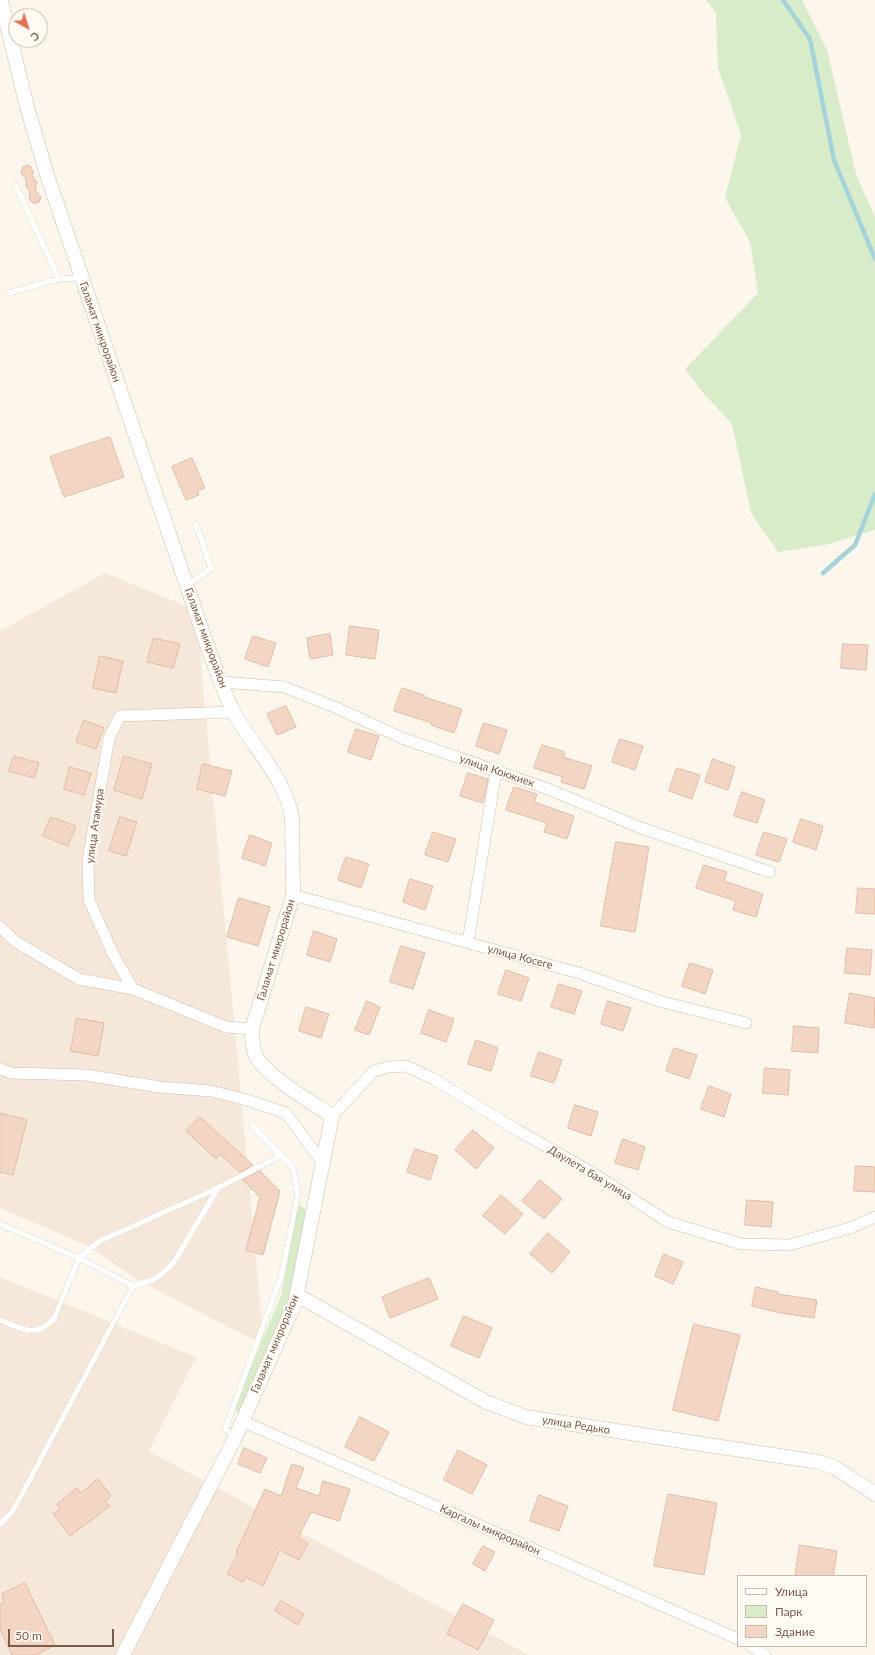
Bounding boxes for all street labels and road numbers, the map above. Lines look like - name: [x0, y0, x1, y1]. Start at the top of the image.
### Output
- street label: Галамат микрорайон: [77, 280, 123, 384]
- street label: Галамат микрорайон: [182, 586, 230, 690]
- street label: улица Кокжиек: [458, 752, 536, 790]
- street label: улица Атамура: [83, 788, 107, 864]
- street label: Галамат микрорайон: [254, 898, 298, 1002]
- street label: улица Косеге: [486, 942, 554, 972]
- street label: Даулета бая улица: [546, 1143, 634, 1203]
- street label: Галамат микрорайон: [248, 1293, 302, 1395]
- street label: улица Редько: [541, 1413, 611, 1437]
- street label: Каргалы микрорайон: [438, 1502, 542, 1558]

